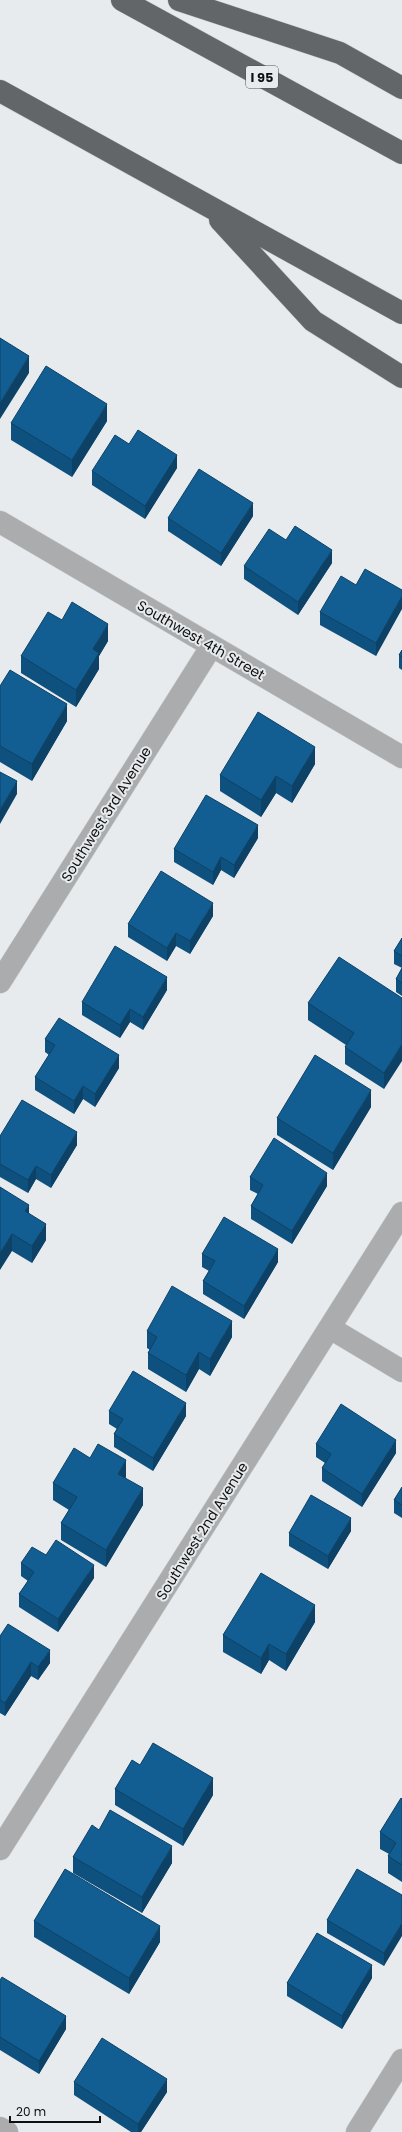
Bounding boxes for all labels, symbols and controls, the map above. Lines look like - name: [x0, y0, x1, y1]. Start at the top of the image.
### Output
- road number: I 95: [246, 66, 278, 88]
- street label: Southwest 4th Street: [134, 595, 268, 685]
- street label: Southwest 3rd Avenue: [56, 742, 156, 885]
- street label: Southwest 2nd Avenue: [151, 1458, 253, 1604]
- scale bar: [10, 2098, 100, 2124]
- text: 20 m: [16, 2103, 46, 2120]

